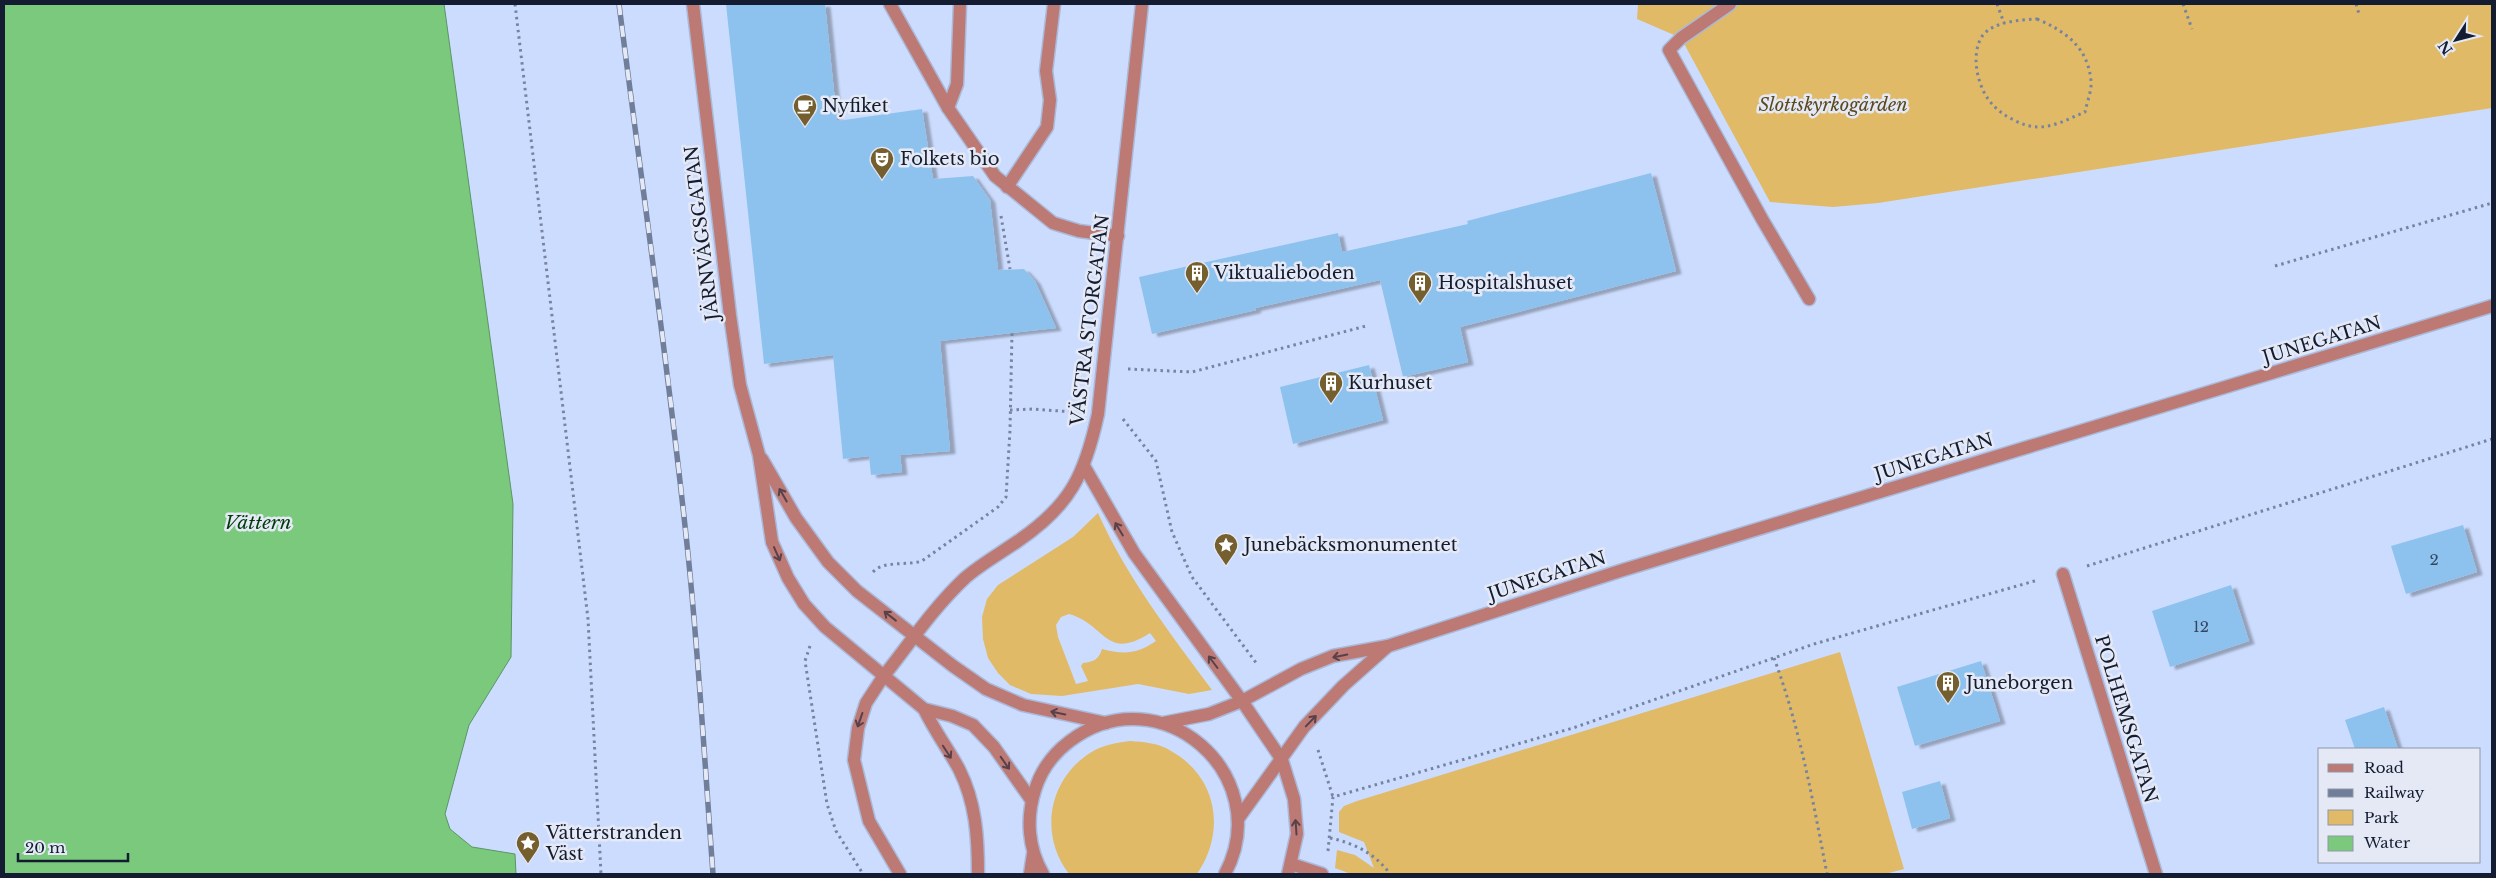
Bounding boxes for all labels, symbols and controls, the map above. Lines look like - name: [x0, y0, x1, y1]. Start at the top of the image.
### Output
- north arrow: [2431, 15, 2481, 65]
- text: N: [2434, 37, 2457, 58]
- cafe icon: Nyfiket: [792, 93, 818, 127]
- park label: Slottskyrkogården: [1758, 94, 1908, 116]
- place label: Nyfiket: [822, 95, 889, 117]
- street label: JÄRNVÄGSGATAN: [679, 144, 724, 324]
- theatre icon: Folkets bio: [869, 146, 895, 180]
- place label: Folkets bio: [900, 148, 1000, 170]
- street label: VÄSTRA STORGATAN: [1065, 213, 1114, 428]
- building icon: Viktualieboden: [1184, 260, 1210, 294]
- place label: Viktualieboden: [1213, 262, 1355, 284]
- building icon: Hospitalshuset: [1407, 270, 1433, 304]
- place label: Hospitalshuset: [1438, 272, 1573, 294]
- street label: JUNEGATAN: [2258, 311, 2384, 369]
- building icon: Kurhuset: [1318, 370, 1344, 404]
- place label: Kurhuset: [1348, 372, 1432, 394]
- street label: JUNEGATAN: [1870, 428, 1996, 486]
- one-way arrow: [778, 488, 788, 503]
- water label: Vättern: [225, 511, 292, 534]
- one-way arrow: [1114, 522, 1124, 536]
- place icon: Junebäcksmonumentet: [1213, 532, 1239, 566]
- place label: Junebäcksmonumentet: [1242, 534, 1458, 556]
- one-way arrow: [773, 546, 783, 561]
- street label: JUNEGATAN: [1483, 547, 1609, 606]
- house number: 2: [2429, 550, 2439, 569]
- one-way arrow: [883, 611, 896, 622]
- house number: 12: [2193, 617, 2209, 636]
- street label: POLHEMSGATAN: [2090, 632, 2162, 806]
- one-way arrow: [1332, 651, 1348, 661]
- one-way arrow: [1207, 656, 1218, 669]
- building icon: Juneborgen: [1935, 670, 1961, 704]
- place label: Juneborgen: [1964, 672, 2073, 694]
- one-way arrow: [1051, 708, 1067, 717]
- one-way arrow: [855, 711, 864, 727]
- one-way arrow: [1304, 715, 1316, 727]
- one-way arrow: [943, 744, 953, 758]
- legend: [2318, 748, 2481, 863]
- one-way arrow: [1000, 756, 1010, 770]
- text: Road: [2364, 758, 2404, 777]
- text: Railway: [2364, 783, 2425, 802]
- text: Park: [2364, 808, 2400, 827]
- one-way arrow: [1291, 819, 1301, 835]
- place label: Vätterstranden Väst: [545, 822, 682, 865]
- scale bar: [18, 830, 128, 862]
- place icon: Vätterstranden Väst: [515, 830, 541, 864]
- text: Water: [2363, 833, 2411, 852]
- text: 20 m: [25, 838, 65, 857]

